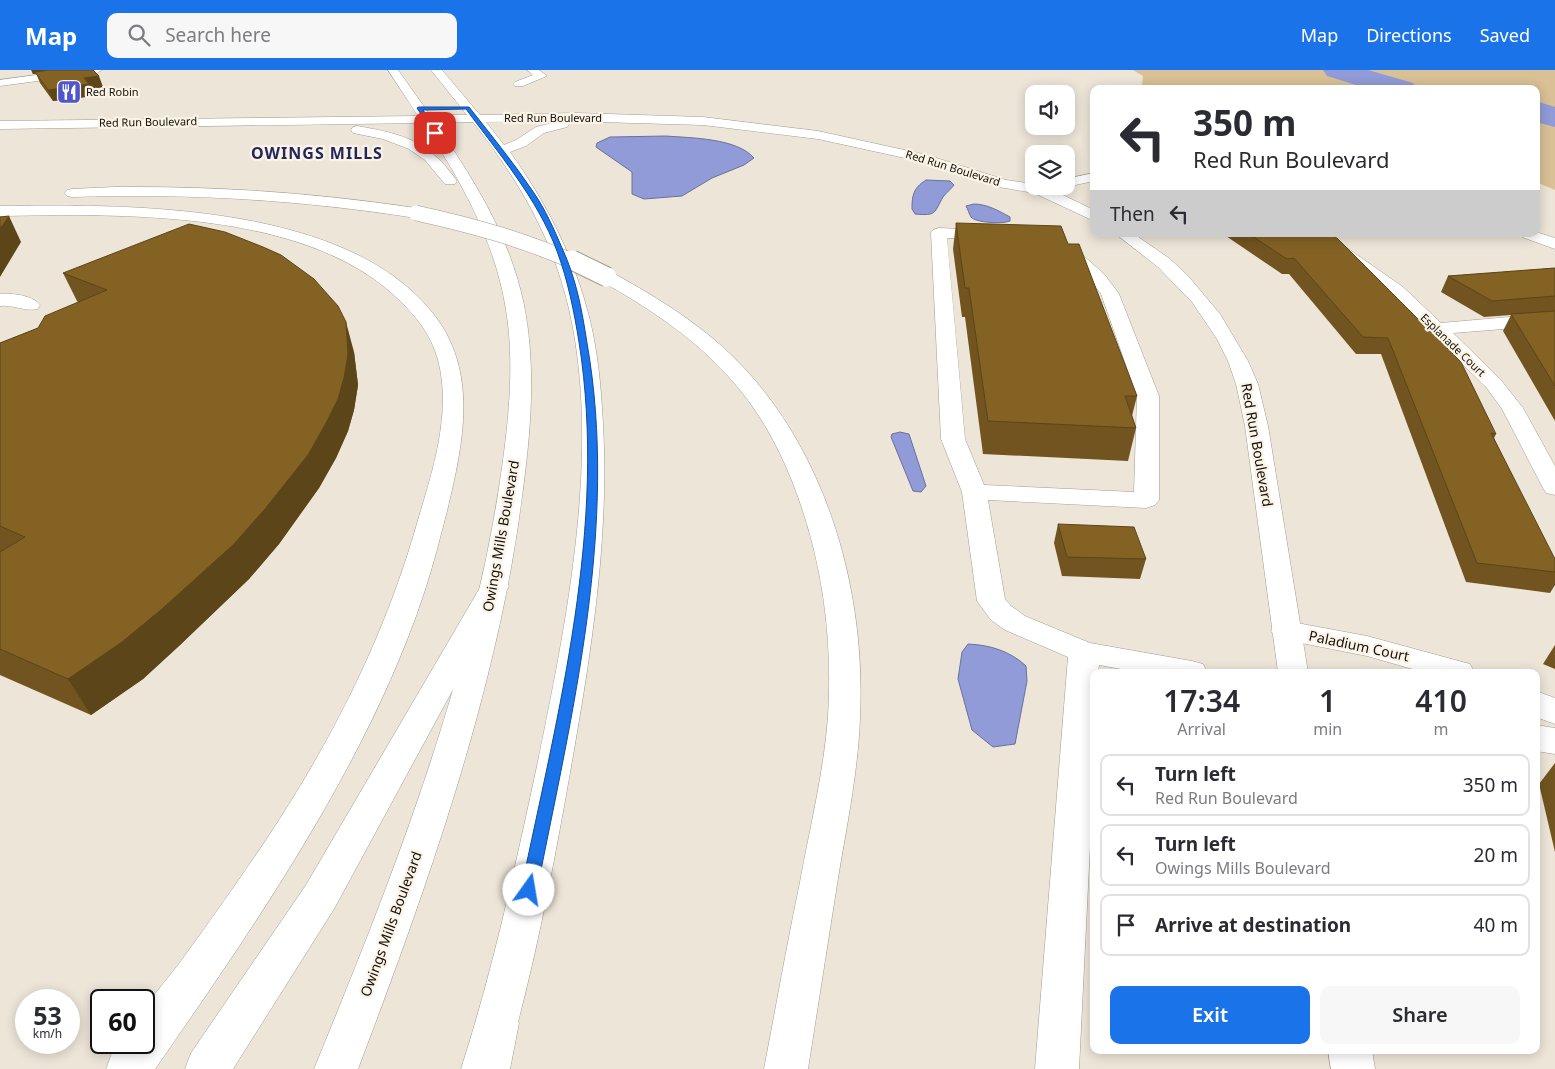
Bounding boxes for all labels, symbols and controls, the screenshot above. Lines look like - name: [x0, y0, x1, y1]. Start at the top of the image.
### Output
- search box: [107, 13, 457, 58]
- text: Map: [25, 19, 77, 52]
- icon: search: [125, 21, 153, 49]
- text: Search here: [165, 22, 271, 48]
- text: Map: [1301, 23, 1338, 47]
- text: Directions: [1366, 23, 1452, 47]
- text: Saved: [1480, 23, 1530, 47]
- restaurant icon: Red Robin: [56, 79, 82, 105]
- place label: Red Robin: [86, 84, 139, 99]
- map controls: [1025, 85, 1075, 195]
- button: sound: [1025, 85, 1075, 135]
- text: 350 m: [1193, 99, 1296, 146]
- icon: left: [1110, 105, 1175, 170]
- street label: Red Run Boulevard: [504, 110, 602, 125]
- pin: [414, 112, 456, 154]
- street label: Red Run Boulevard: [99, 113, 197, 130]
- icon: arrive: [421, 119, 449, 147]
- district label: OWINGS MILLS: [251, 142, 383, 164]
- text: Red Run Boulevard: [1193, 144, 1389, 174]
- button: layers: [1025, 145, 1075, 195]
- street label: Red Run Boulevard: [904, 146, 1002, 189]
- icon: left: [1165, 200, 1193, 228]
- text: Then: [1110, 201, 1155, 227]
- street label: Esplanade Court: [1418, 310, 1489, 380]
- street label: Red Run Boulevard: [1237, 382, 1278, 508]
- street label: Owings Mills Boulevard: [478, 459, 523, 613]
- street label: Paladium Court: [1307, 626, 1411, 665]
- text: 17:34: [1163, 680, 1240, 721]
- text: 1: [1319, 680, 1336, 721]
- text: 410: [1415, 680, 1467, 721]
- text: Arrival: [1177, 718, 1226, 740]
- text: min: [1313, 718, 1342, 740]
- text: m: [1434, 718, 1449, 740]
- text: Turn left: [1155, 761, 1236, 787]
- icon: left: [1112, 771, 1140, 799]
- text: 350 m: [1463, 772, 1518, 798]
- text: Red Run Boulevard: [1155, 787, 1298, 809]
- text: Turn left: [1155, 831, 1236, 857]
- icon: left: [1112, 841, 1140, 869]
- text: 20 m: [1474, 842, 1518, 868]
- street label: Owings Mills Boulevard: [355, 848, 426, 999]
- text: Owings Mills Boulevard: [1155, 857, 1331, 879]
- position arrow: [502, 863, 554, 915]
- icon: arrive: [1112, 911, 1140, 939]
- text: Arrive at destination: [1155, 912, 1351, 938]
- text: 40 m: [1474, 912, 1518, 938]
- button: Exit: [1110, 986, 1310, 1044]
- button: Share: [1320, 986, 1520, 1044]
- speed limit sign: 60: [90, 989, 155, 1054]
- text: 53: [33, 998, 62, 1032]
- text: km/h: [33, 1025, 62, 1042]

